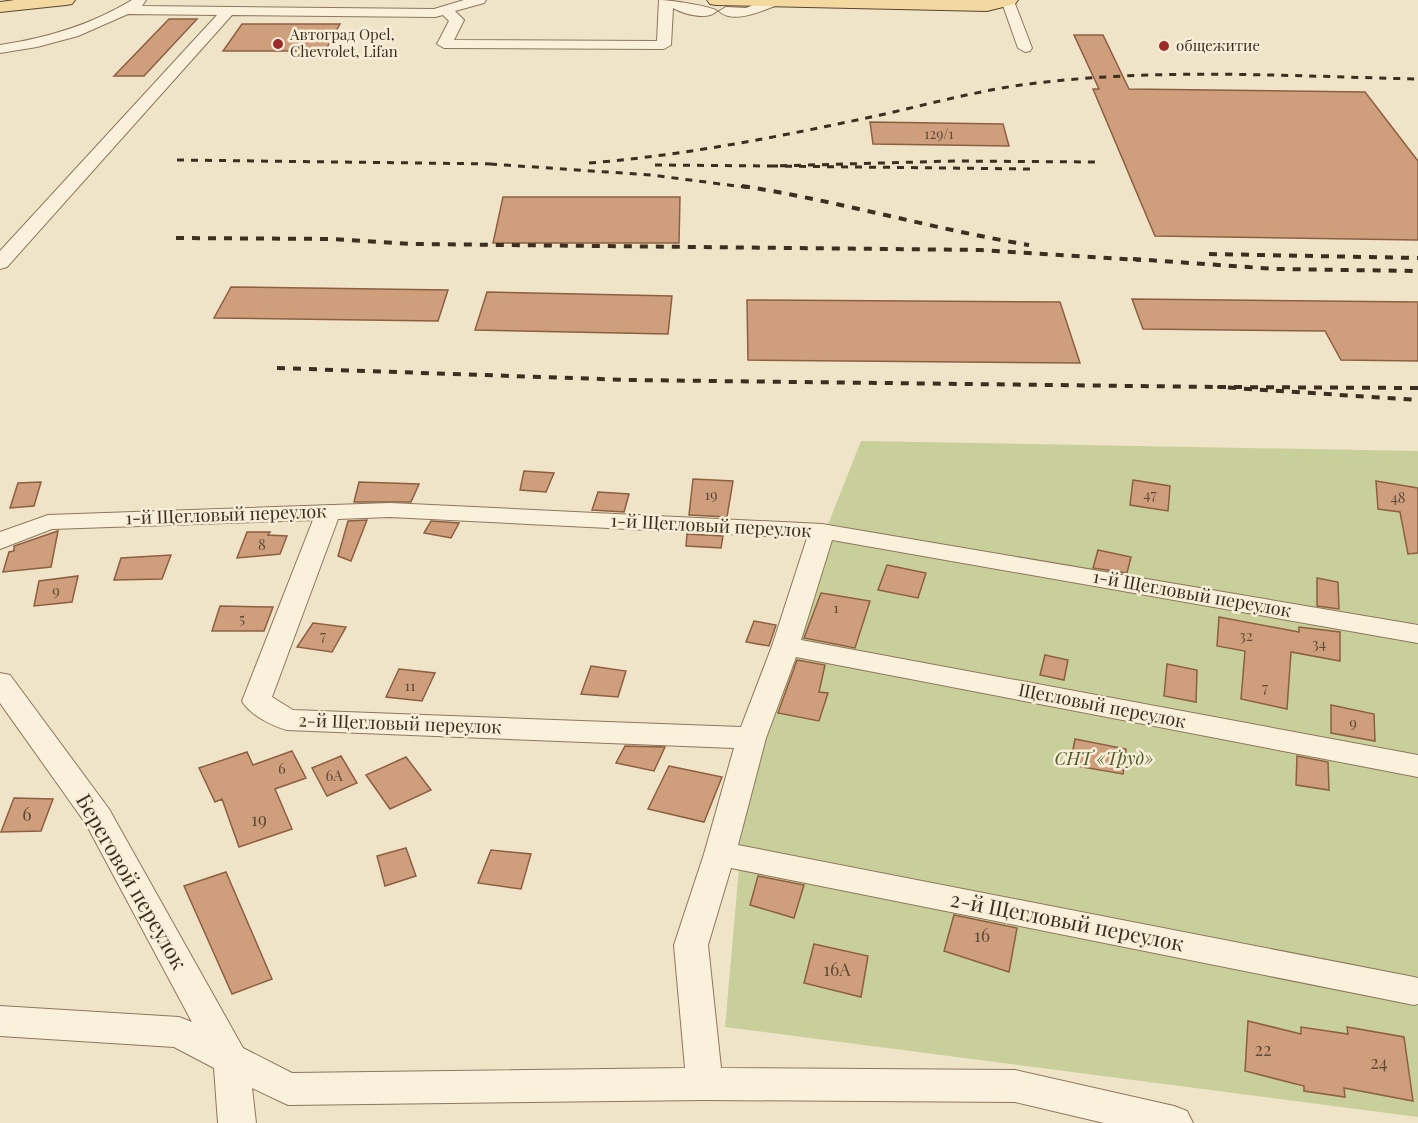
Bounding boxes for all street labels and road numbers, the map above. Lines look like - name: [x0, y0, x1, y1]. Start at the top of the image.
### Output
- street label: 1-й Щегловый переулок: [125, 498, 327, 530]
- street label: 1-й Щегловый переулок: [610, 508, 812, 542]
- street label: 1-й Щегловый переулок: [1091, 564, 1293, 622]
- street label: Щегловый переулок: [1017, 677, 1188, 733]
- street label: 2-й Щегловый переулок: [298, 707, 502, 739]
- street label: Береговой переулок: [71, 788, 194, 974]
- street label: 2-й Щегловый переулок: [948, 884, 1186, 956]

